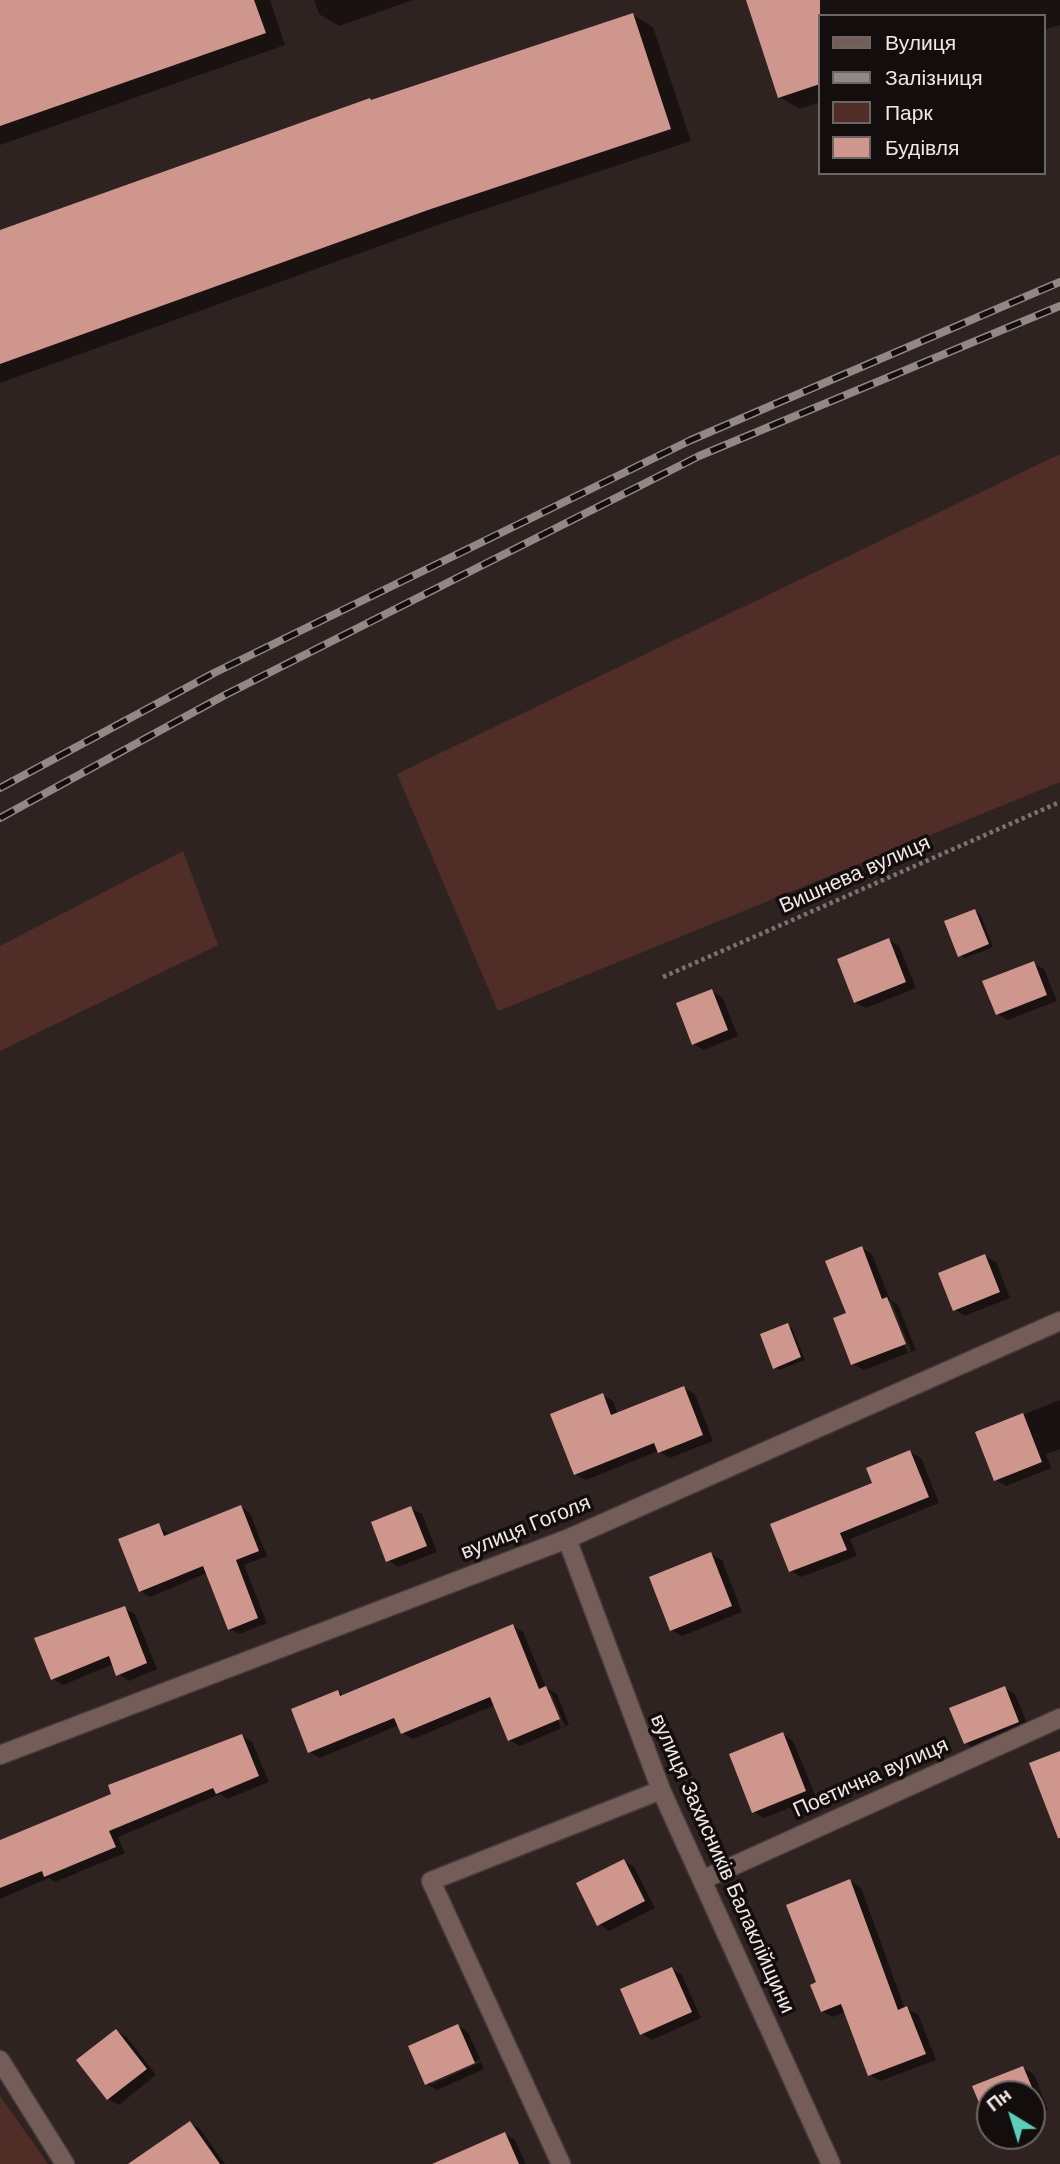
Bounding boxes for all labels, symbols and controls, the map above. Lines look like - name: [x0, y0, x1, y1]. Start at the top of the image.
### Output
- legend: [818, 14, 1046, 175]
- text: Вулиця: [885, 31, 956, 54]
- text: Залізниця: [885, 66, 983, 89]
- text: Парк: [885, 101, 933, 124]
- text: Будівля: [885, 136, 959, 159]
- street label: Вишнева вулиця: [776, 830, 934, 920]
- street label: вулиця Гоголя: [457, 1491, 595, 1565]
- street label: вулиця Захисників Балаклійщини: [644, 1710, 800, 2018]
- street label: Поетична вулиця: [789, 1732, 953, 1824]
- north arrow: [976, 2080, 1046, 2150]
- text: Пн: [983, 2084, 1015, 2116]

